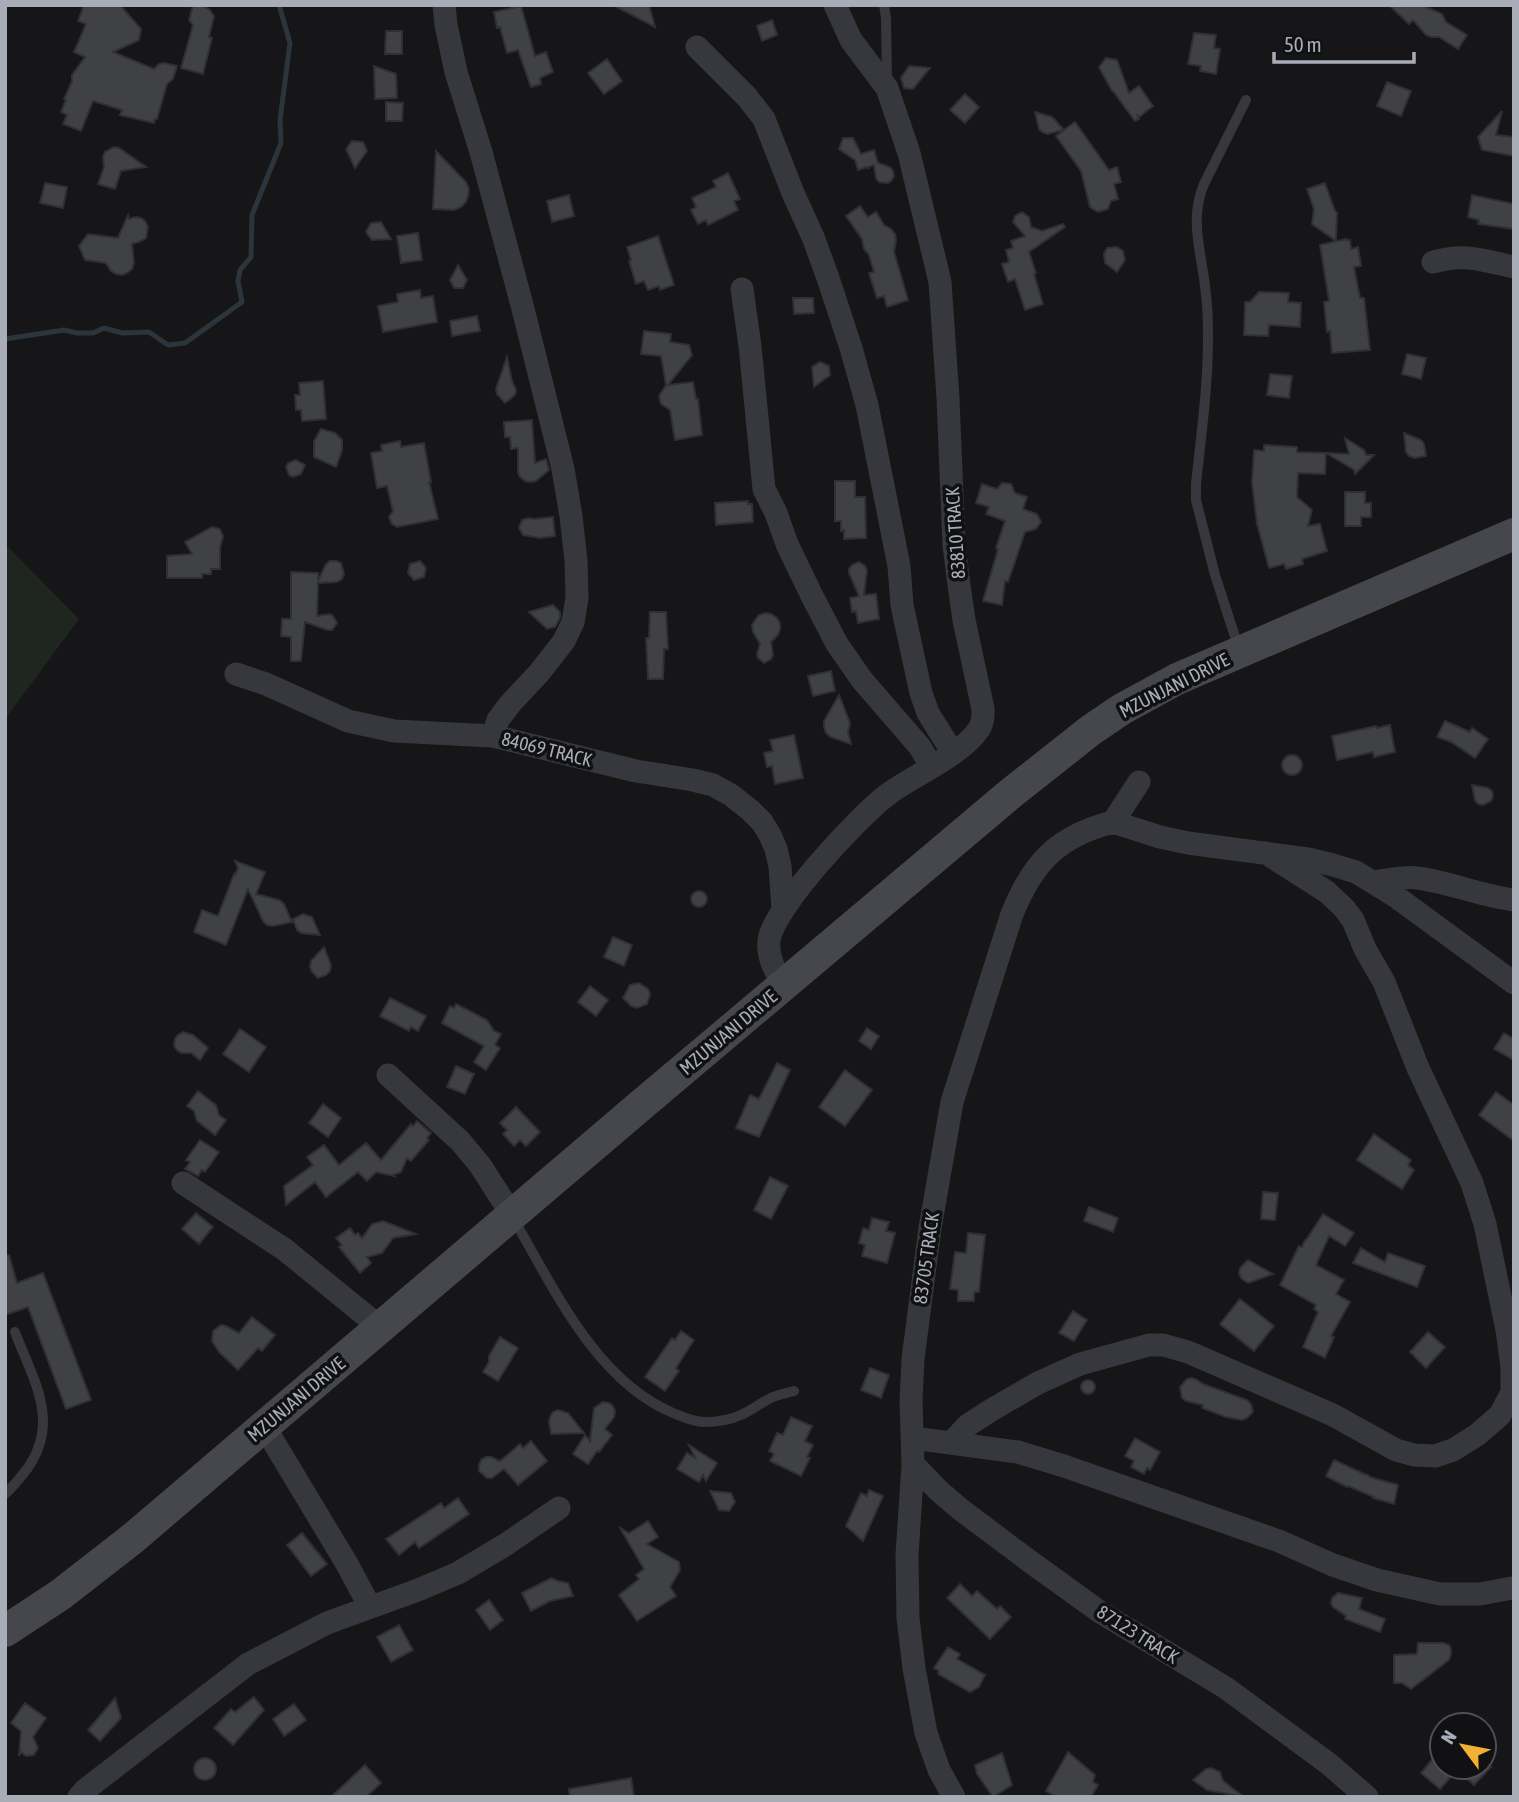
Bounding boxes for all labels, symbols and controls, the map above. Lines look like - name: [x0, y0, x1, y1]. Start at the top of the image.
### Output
- scale bar: [1274, 21, 1414, 65]
- text: 50 m: [1284, 32, 1322, 56]
- street label: 83810 TRACK: [941, 486, 969, 580]
- street label: MZUNJANI DRIVE: [1115, 648, 1233, 722]
- street label: 84069 TRACK: [500, 727, 595, 771]
- street label: MZUNJANI DRIVE: [675, 985, 781, 1079]
- street label: 83705 TRACK: [909, 1210, 943, 1305]
- street label: MZUNJANI DRIVE: [243, 1352, 349, 1446]
- street label: 87123 TRACK: [1093, 1600, 1184, 1668]
- north arrow: [1428, 1711, 1498, 1781]
- text: N: [1436, 1726, 1461, 1748]

